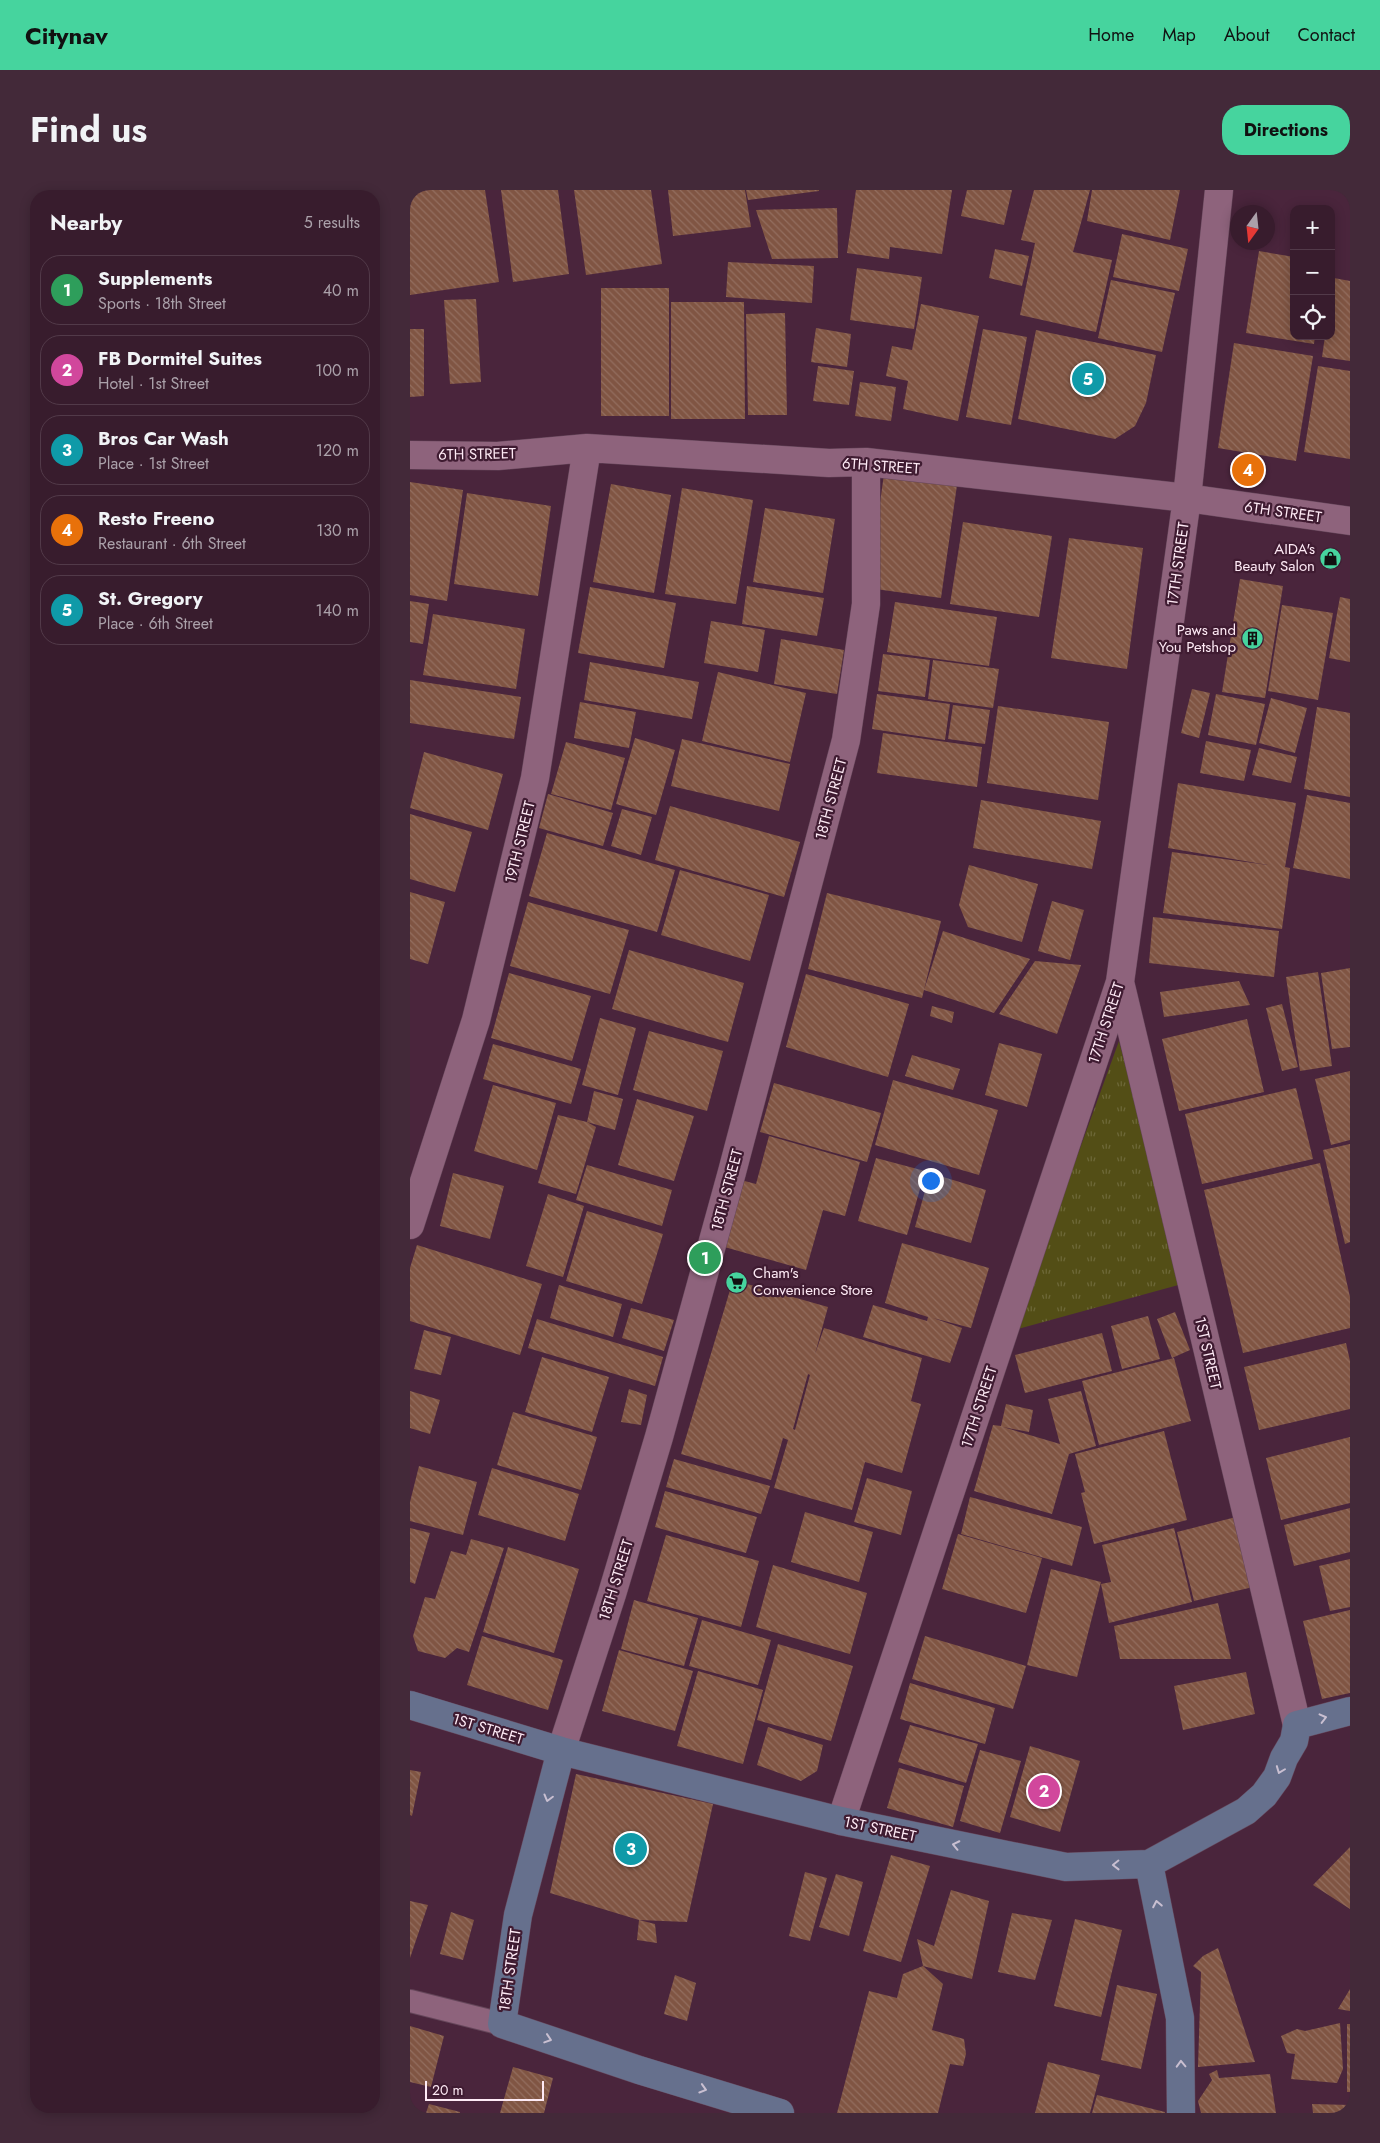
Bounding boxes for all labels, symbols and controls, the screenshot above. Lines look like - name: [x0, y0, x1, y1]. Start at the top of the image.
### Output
- text: Citynav: [25, 18, 108, 53]
- text: Home: [1088, 22, 1134, 48]
- text: Map: [1162, 22, 1196, 48]
- text: About: [1224, 22, 1269, 48]
- text: Contact: [1297, 22, 1355, 48]
- text: Find us: [30, 105, 147, 155]
- button: Directions: [1222, 105, 1350, 155]
- north arrow: [1230, 205, 1275, 250]
- map controls: [1290, 205, 1335, 340]
- button: +: [1290, 205, 1335, 250]
- text: Nearby: [50, 208, 122, 238]
- text: 5 results: [304, 211, 360, 234]
- button: −: [1290, 250, 1335, 295]
- text: Supplements: [98, 265, 212, 292]
- text: 1: [63, 279, 71, 302]
- text: 40 m: [323, 279, 359, 302]
- text: Sports · 18th Street: [98, 292, 226, 315]
- button: locate: [1290, 295, 1335, 340]
- text: FB Dormitel Suites: [98, 345, 262, 372]
- text: 2: [62, 359, 72, 382]
- text: 100 m: [315, 359, 359, 382]
- pin: 5: [1072, 360, 1104, 398]
- text: Hotel · 1st Street: [98, 372, 209, 395]
- text: Bros Car Wash: [98, 425, 229, 452]
- text: 3: [62, 439, 72, 462]
- text: 120 m: [316, 439, 359, 462]
- street label: 6TH STREET: [438, 442, 516, 466]
- pin: 4: [1232, 451, 1264, 489]
- text: Place · 1st Street: [98, 452, 209, 475]
- street label: 6TH STREET: [841, 452, 921, 480]
- street label: 6TH STREET: [1243, 496, 1323, 528]
- text: Resto Freeno: [98, 505, 214, 532]
- text: 4: [61, 519, 73, 542]
- text: 130 m: [316, 519, 359, 542]
- street label: 17TH STREET: [1161, 521, 1195, 607]
- text: Restaurant · 6th Street: [98, 532, 246, 555]
- place label: AIDA's Beauty Salon: [1234, 538, 1315, 577]
- shop icon: AIDA's Beauty Salon: [1319, 546, 1343, 570]
- text: St. Gregory: [98, 585, 203, 612]
- text: 5: [62, 599, 72, 622]
- text: 140 m: [316, 599, 359, 622]
- text: Place · 6th Street: [98, 612, 213, 635]
- place label: Paws and You Petshop: [1159, 619, 1236, 658]
- building icon: Paws and You Petshop: [1240, 627, 1264, 651]
- street label: 18TH STREET: [810, 756, 852, 842]
- street label: 19TH STREET: [499, 798, 541, 886]
- street label: 17TH STREET: [1082, 979, 1130, 1067]
- street label: 18TH STREET: [706, 1147, 748, 1233]
- your location: [918, 1168, 944, 1194]
- pin: 1: [689, 1239, 721, 1277]
- place label: Cham's Convenience Store: [753, 1262, 873, 1301]
- supermarket icon: Cham's Convenience Store: [725, 1270, 749, 1294]
- street label: 1ST STREET: [1189, 1315, 1227, 1391]
- street label: 17TH STREET: [955, 1363, 1003, 1451]
- street label: 18TH STREET: [593, 1537, 639, 1623]
- street label: 1ST STREET: [450, 1708, 526, 1750]
- one-way arrow: [1319, 1713, 1328, 1724]
- one-way arrow: [1276, 1765, 1286, 1774]
- pin: 2: [1028, 1772, 1060, 1810]
- one-way arrow: [544, 1794, 554, 1802]
- street label: 1ST STREET: [842, 1811, 918, 1847]
- pin: 3: [615, 1830, 647, 1868]
- one-way arrow: [952, 1840, 961, 1851]
- one-way arrow: [1112, 1860, 1120, 1870]
- one-way arrow: [1152, 1900, 1162, 1909]
- street label: 18TH STREET: [493, 1927, 527, 2013]
- one-way arrow: [544, 2034, 552, 2044]
- one-way arrow: [1175, 2060, 1186, 2068]
- scale bar: [425, 2078, 544, 2101]
- text: 20 m: [432, 2080, 464, 2100]
- one-way arrow: [698, 2084, 706, 2094]

